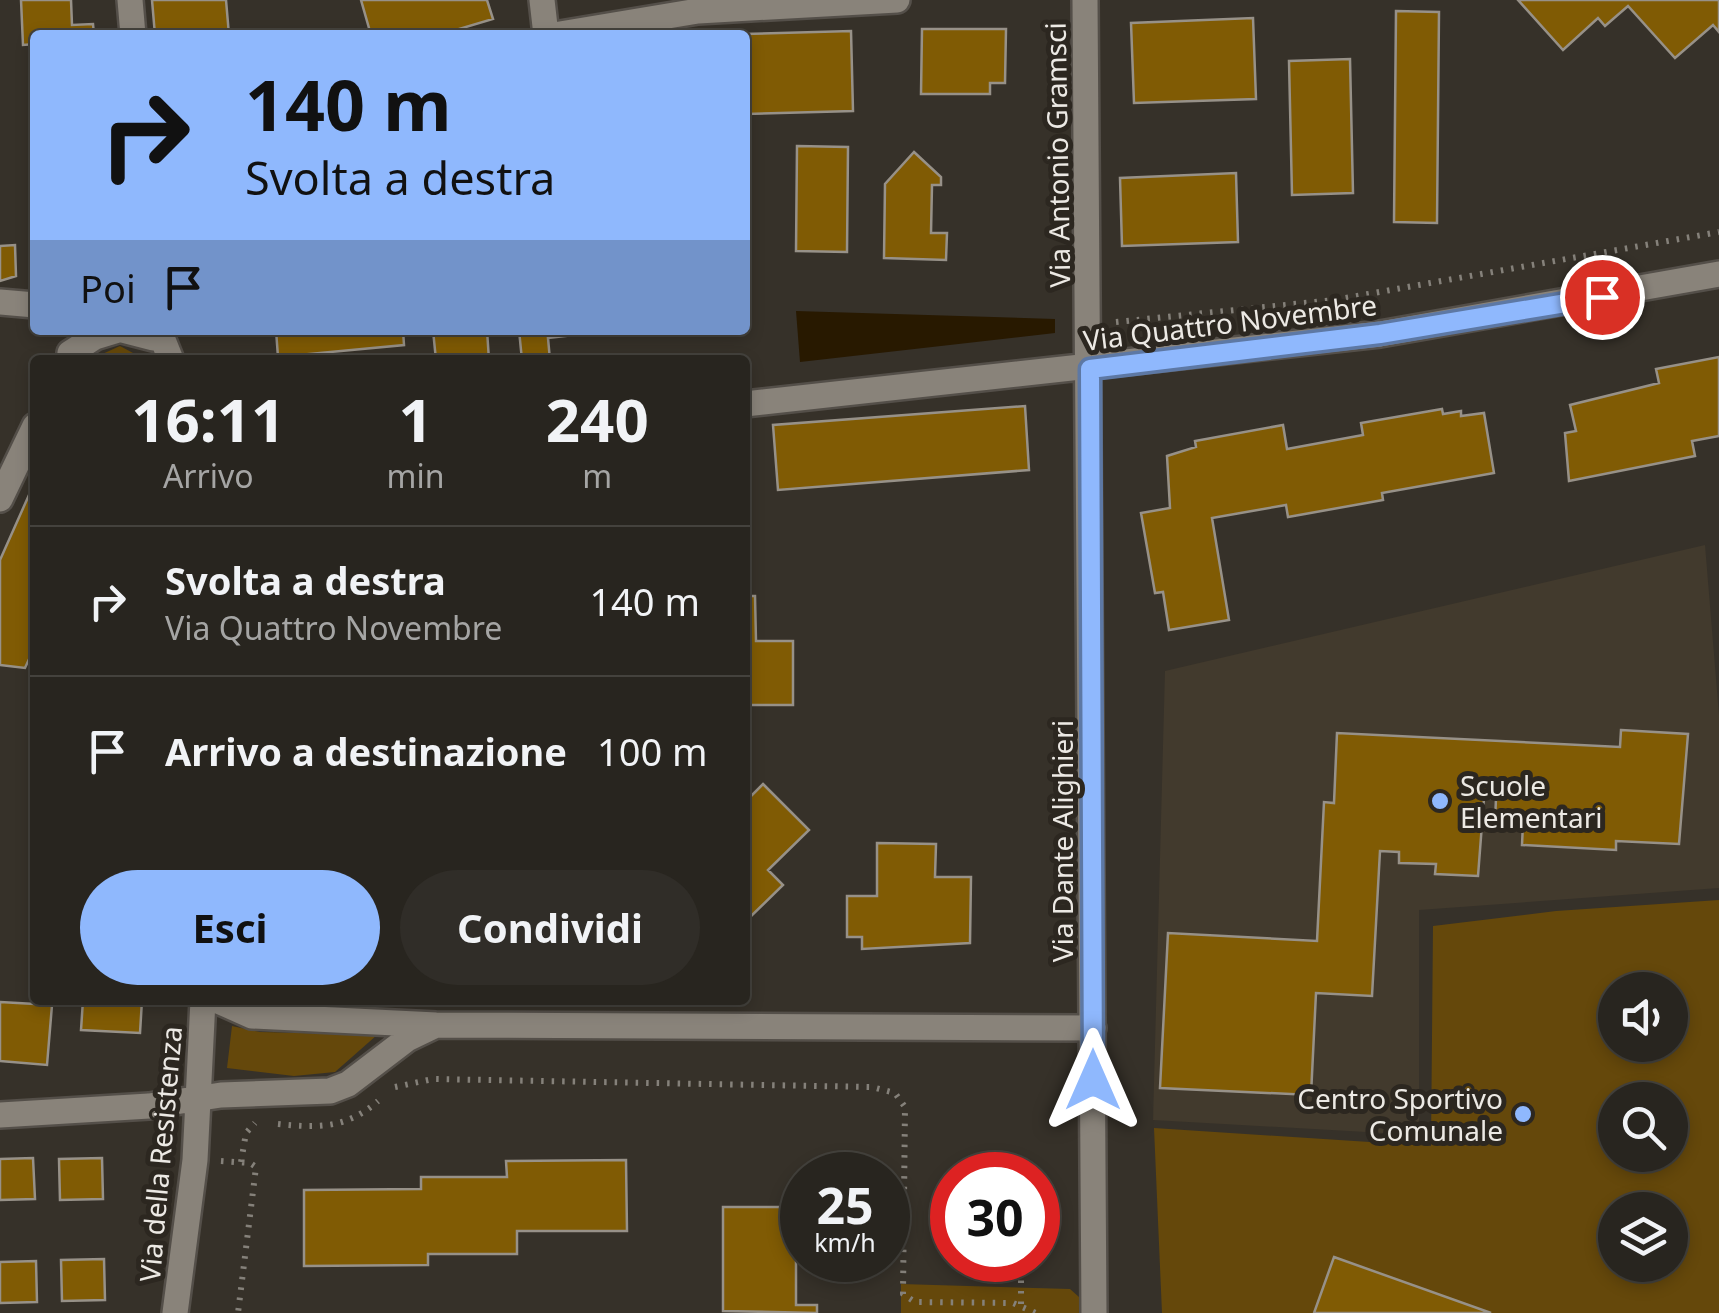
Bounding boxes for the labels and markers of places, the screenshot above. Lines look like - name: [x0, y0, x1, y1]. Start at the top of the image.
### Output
- pin: [1560, 255, 1645, 340]
- place label: Scuole Elementari: [1460, 766, 1602, 836]
- marker: Scuole Elementari: [1429, 790, 1451, 812]
- place label: Centro Sportivo Comunale: [1297, 1079, 1503, 1149]
- marker: Centro Sportivo Comunale: [1512, 1103, 1534, 1125]

